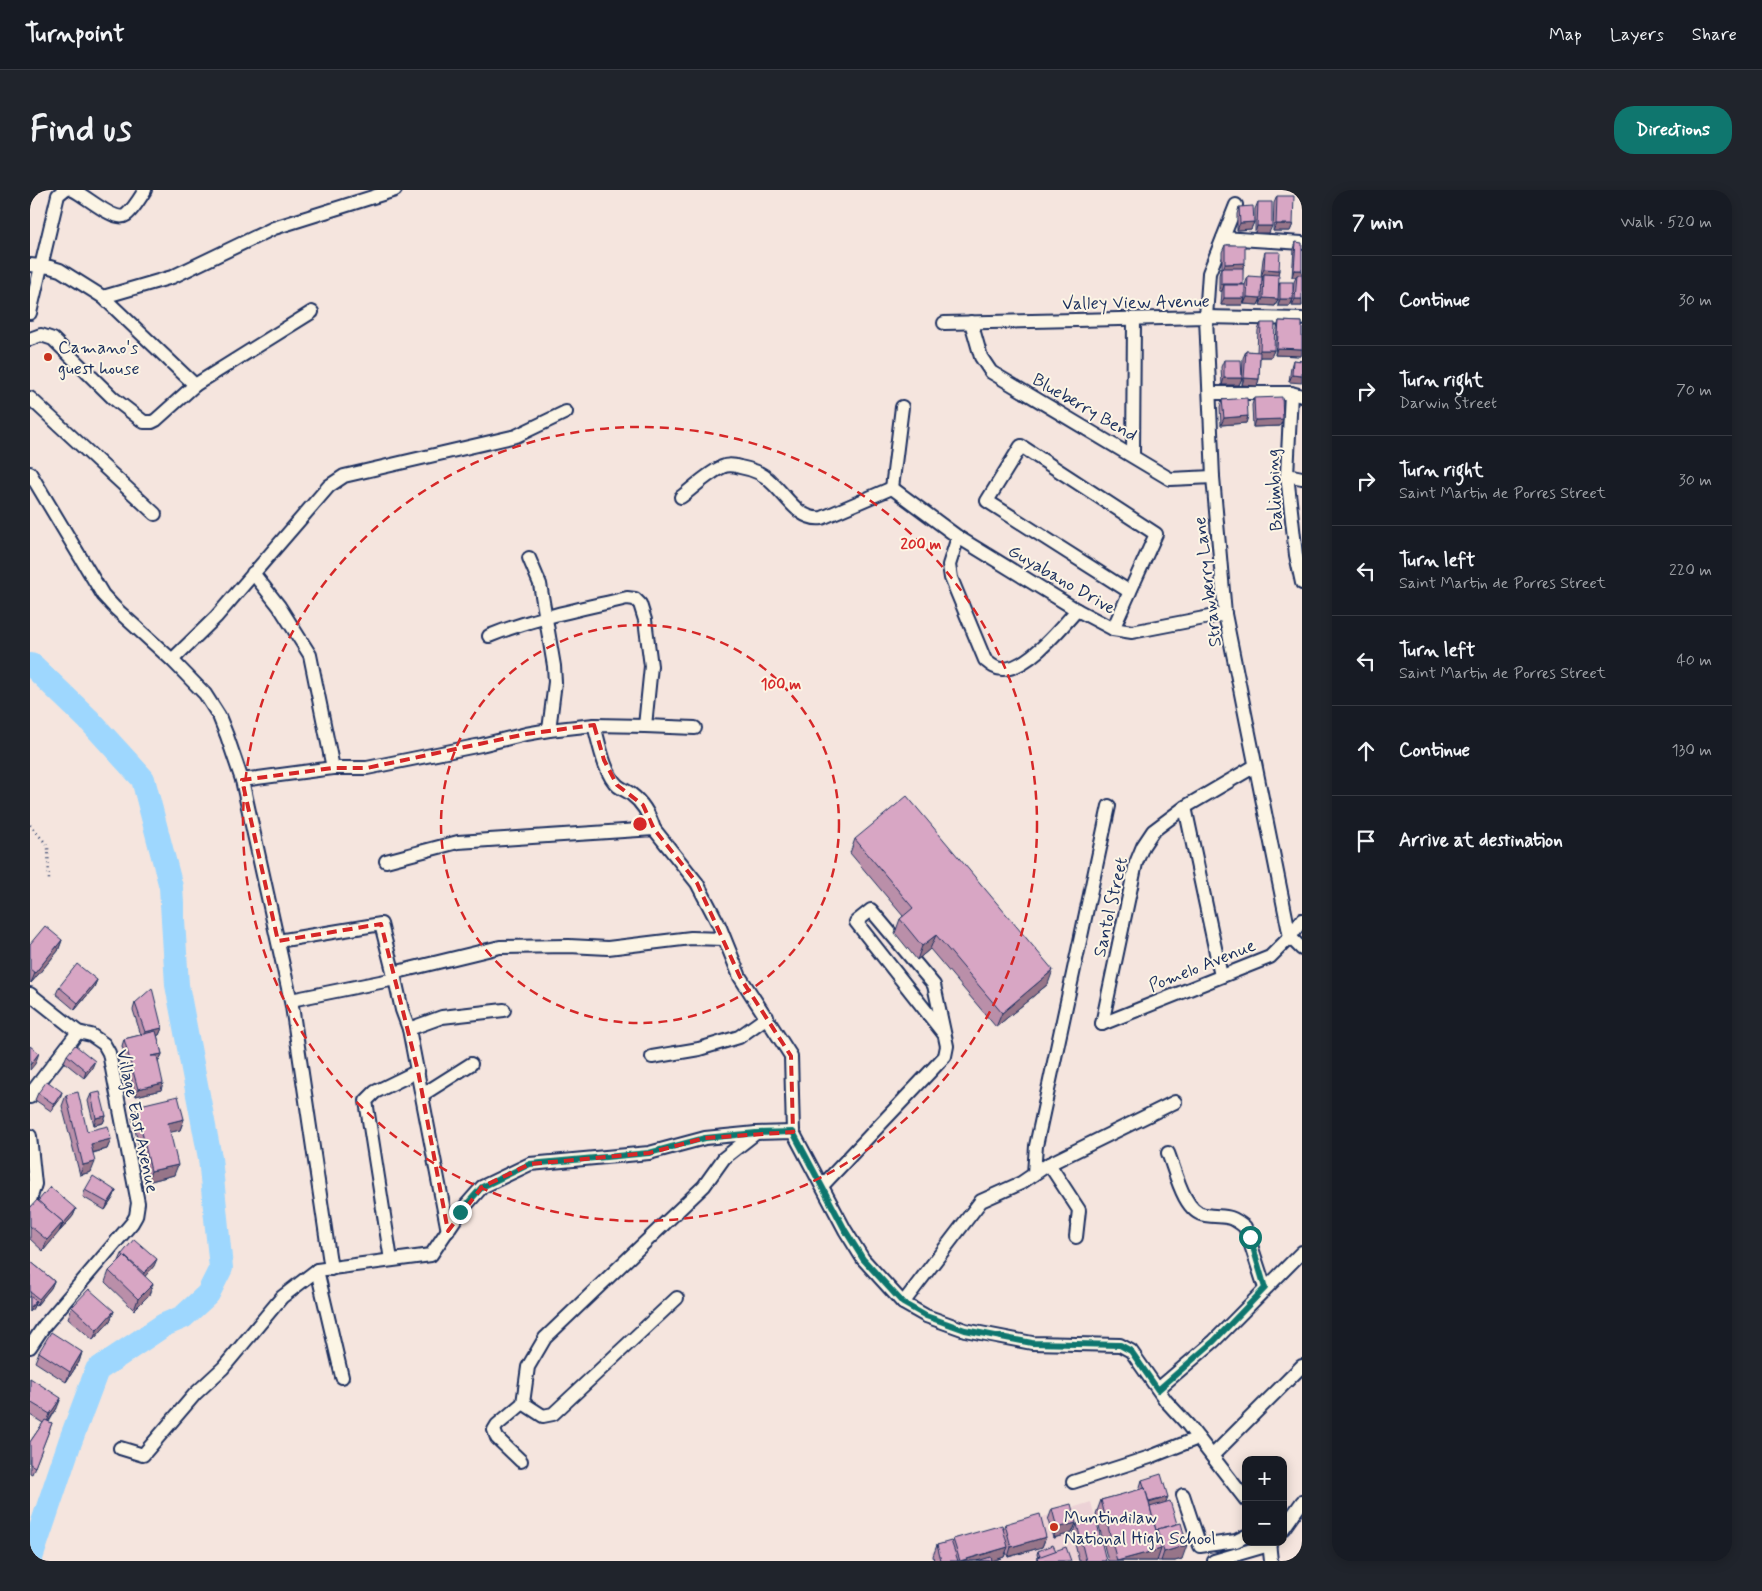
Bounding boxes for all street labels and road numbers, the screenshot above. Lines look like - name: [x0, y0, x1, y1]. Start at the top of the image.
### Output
- street label: Valley View Avenue: [1062, 290, 1210, 316]
- street label: Blueberry Bend: [1028, 368, 1141, 448]
- street label: Balimbing: [1261, 448, 1289, 532]
- street label: Strawberry Lane: [1188, 515, 1228, 648]
- street label: Guyabano Drive: [1003, 539, 1120, 620]
- street label: Santol Street: [1088, 855, 1134, 960]
- street label: Pomelo Avenue: [1145, 934, 1260, 998]
- street label: Village East Avenue: [110, 1047, 164, 1196]

